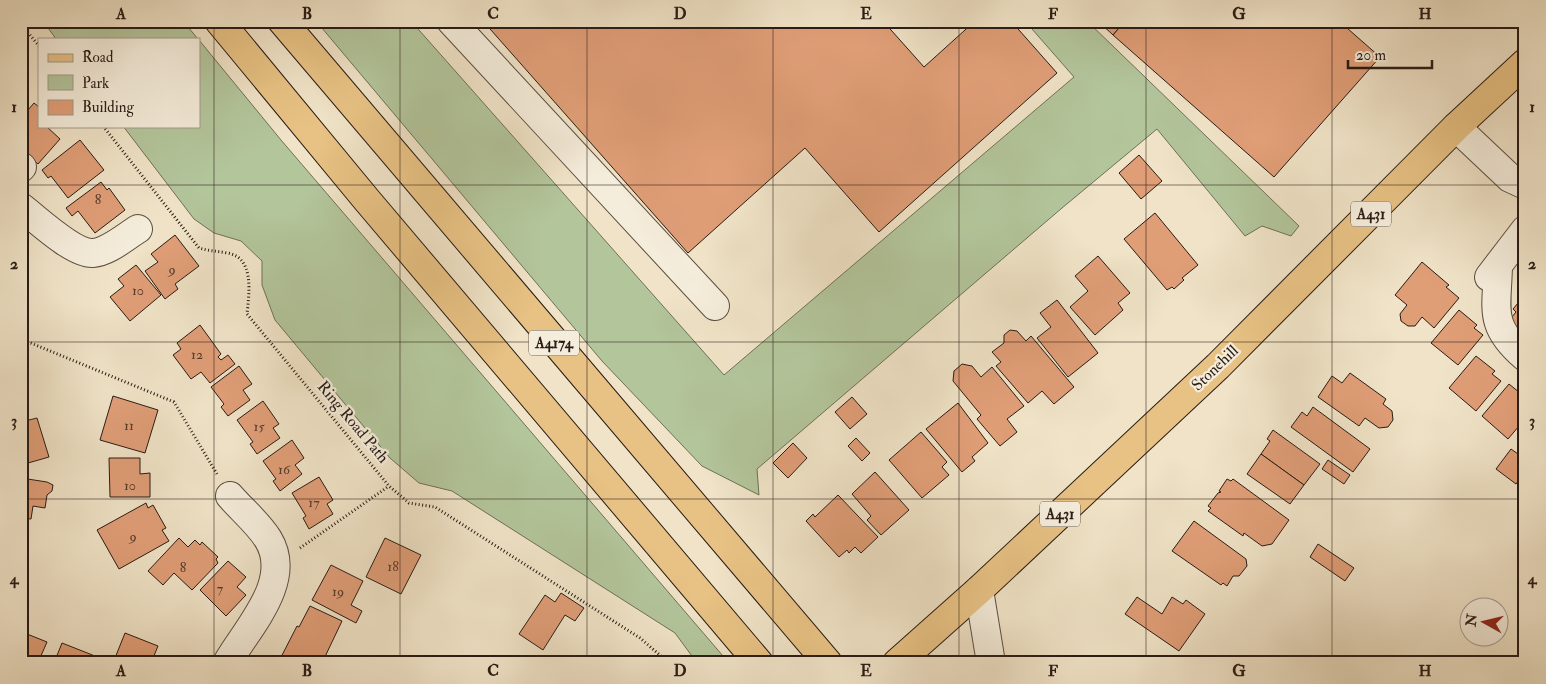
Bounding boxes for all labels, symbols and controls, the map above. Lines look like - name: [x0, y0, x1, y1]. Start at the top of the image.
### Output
- text: A: [115, 4, 127, 24]
- text: B: [302, 4, 312, 24]
- text: C: [487, 4, 499, 24]
- text: D: [673, 4, 687, 24]
- text: E: [860, 4, 872, 24]
- text: F: [1048, 4, 1058, 24]
- text: G: [1232, 4, 1246, 24]
- text: H: [1418, 4, 1432, 24]
- legend: [38, 38, 200, 128]
- scale bar: [1348, 38, 1432, 70]
- text: 20 m: [1356, 46, 1386, 65]
- text: Road: [82, 48, 114, 67]
- text: Park: [82, 74, 109, 93]
- text: 1: [11, 97, 17, 117]
- text: 1: [1529, 97, 1535, 117]
- text: Building: [82, 98, 134, 117]
- house number: 8: [95, 191, 102, 208]
- road number: A431: [1351, 202, 1391, 226]
- text: 2: [10, 254, 18, 274]
- text: 2: [1528, 254, 1536, 274]
- house number: 9: [167, 261, 176, 278]
- house number: 10: [132, 282, 144, 299]
- road number: A4174: [529, 330, 579, 356]
- street label: Stonehill: [1187, 341, 1243, 395]
- house number: 12: [191, 346, 203, 363]
- street label: Ring Road Path: [313, 377, 394, 468]
- text: 3: [11, 411, 17, 431]
- text: 3: [1529, 411, 1535, 431]
- house number: 11: [124, 417, 134, 434]
- house number: 15: [253, 418, 265, 435]
- house number: 16: [278, 461, 291, 478]
- house number: 10: [124, 477, 136, 494]
- house number: 17: [308, 494, 320, 511]
- road number: A431: [1040, 502, 1080, 526]
- house number: 9: [128, 528, 137, 545]
- house number: 18: [387, 558, 399, 575]
- house number: 8: [180, 559, 187, 576]
- text: 4: [9, 569, 20, 589]
- text: 4: [1527, 569, 1538, 589]
- house number: 7: [217, 580, 224, 597]
- house number: 19: [332, 583, 344, 600]
- north arrow: [1458, 596, 1508, 646]
- text: N: [1462, 612, 1481, 629]
- text: A: [115, 661, 127, 681]
- text: B: [302, 661, 312, 681]
- text: C: [487, 661, 499, 681]
- text: D: [673, 661, 687, 681]
- text: E: [860, 661, 872, 681]
- text: F: [1048, 661, 1058, 681]
- text: G: [1232, 661, 1246, 681]
- text: H: [1418, 661, 1432, 681]

